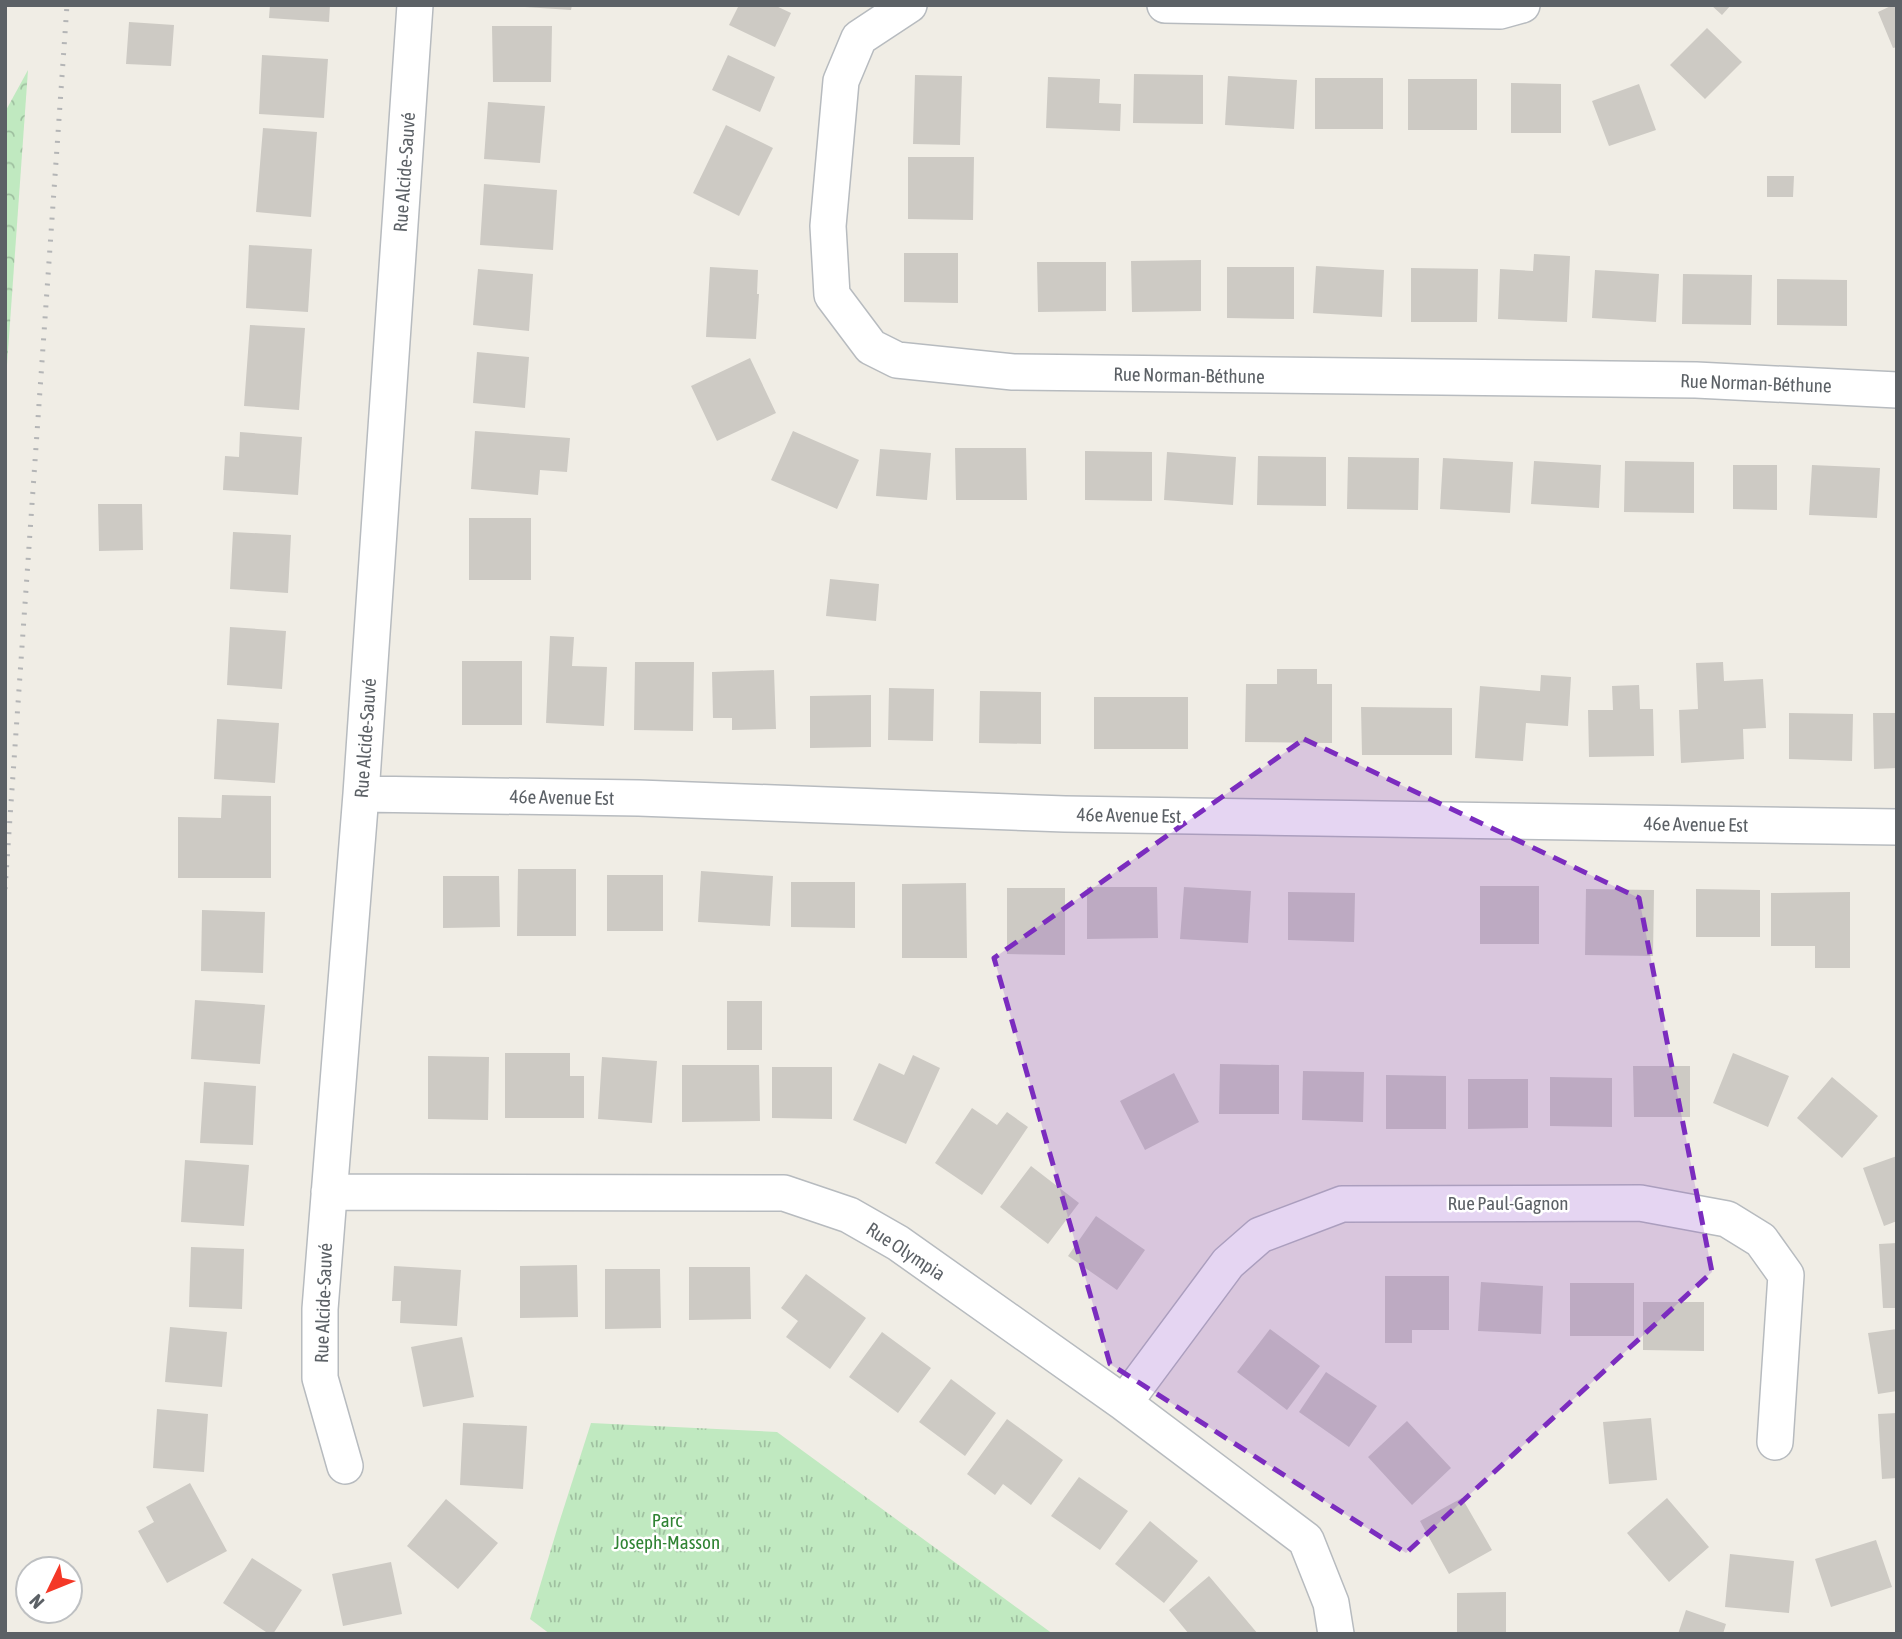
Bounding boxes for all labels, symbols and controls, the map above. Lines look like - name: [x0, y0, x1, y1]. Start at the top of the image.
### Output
- street label: Rue Alcide-Sauvé: [389, 111, 419, 233]
- street label: Rue Norman-Béthune: [1113, 363, 1265, 387]
- street label: Rue Norman-Béthune: [1680, 369, 1832, 397]
- street label: Rue Alcide-Sauvé: [350, 677, 380, 799]
- street label: 46e Avenue Est: [510, 785, 614, 809]
- street label: 46e Avenue Est: [1077, 803, 1181, 827]
- street label: 46e Avenue Est: [1644, 812, 1748, 836]
- street label: Rue Paul-Gagnon: [1447, 1192, 1569, 1214]
- street label: Rue Olympia: [862, 1217, 950, 1285]
- street label: Rue Alcide-Sauvé: [310, 1243, 336, 1363]
- park label: Parc Joseph-Masson: [614, 1509, 720, 1553]
- north arrow: [14, 1555, 84, 1625]
- text: N: [25, 1590, 48, 1613]

